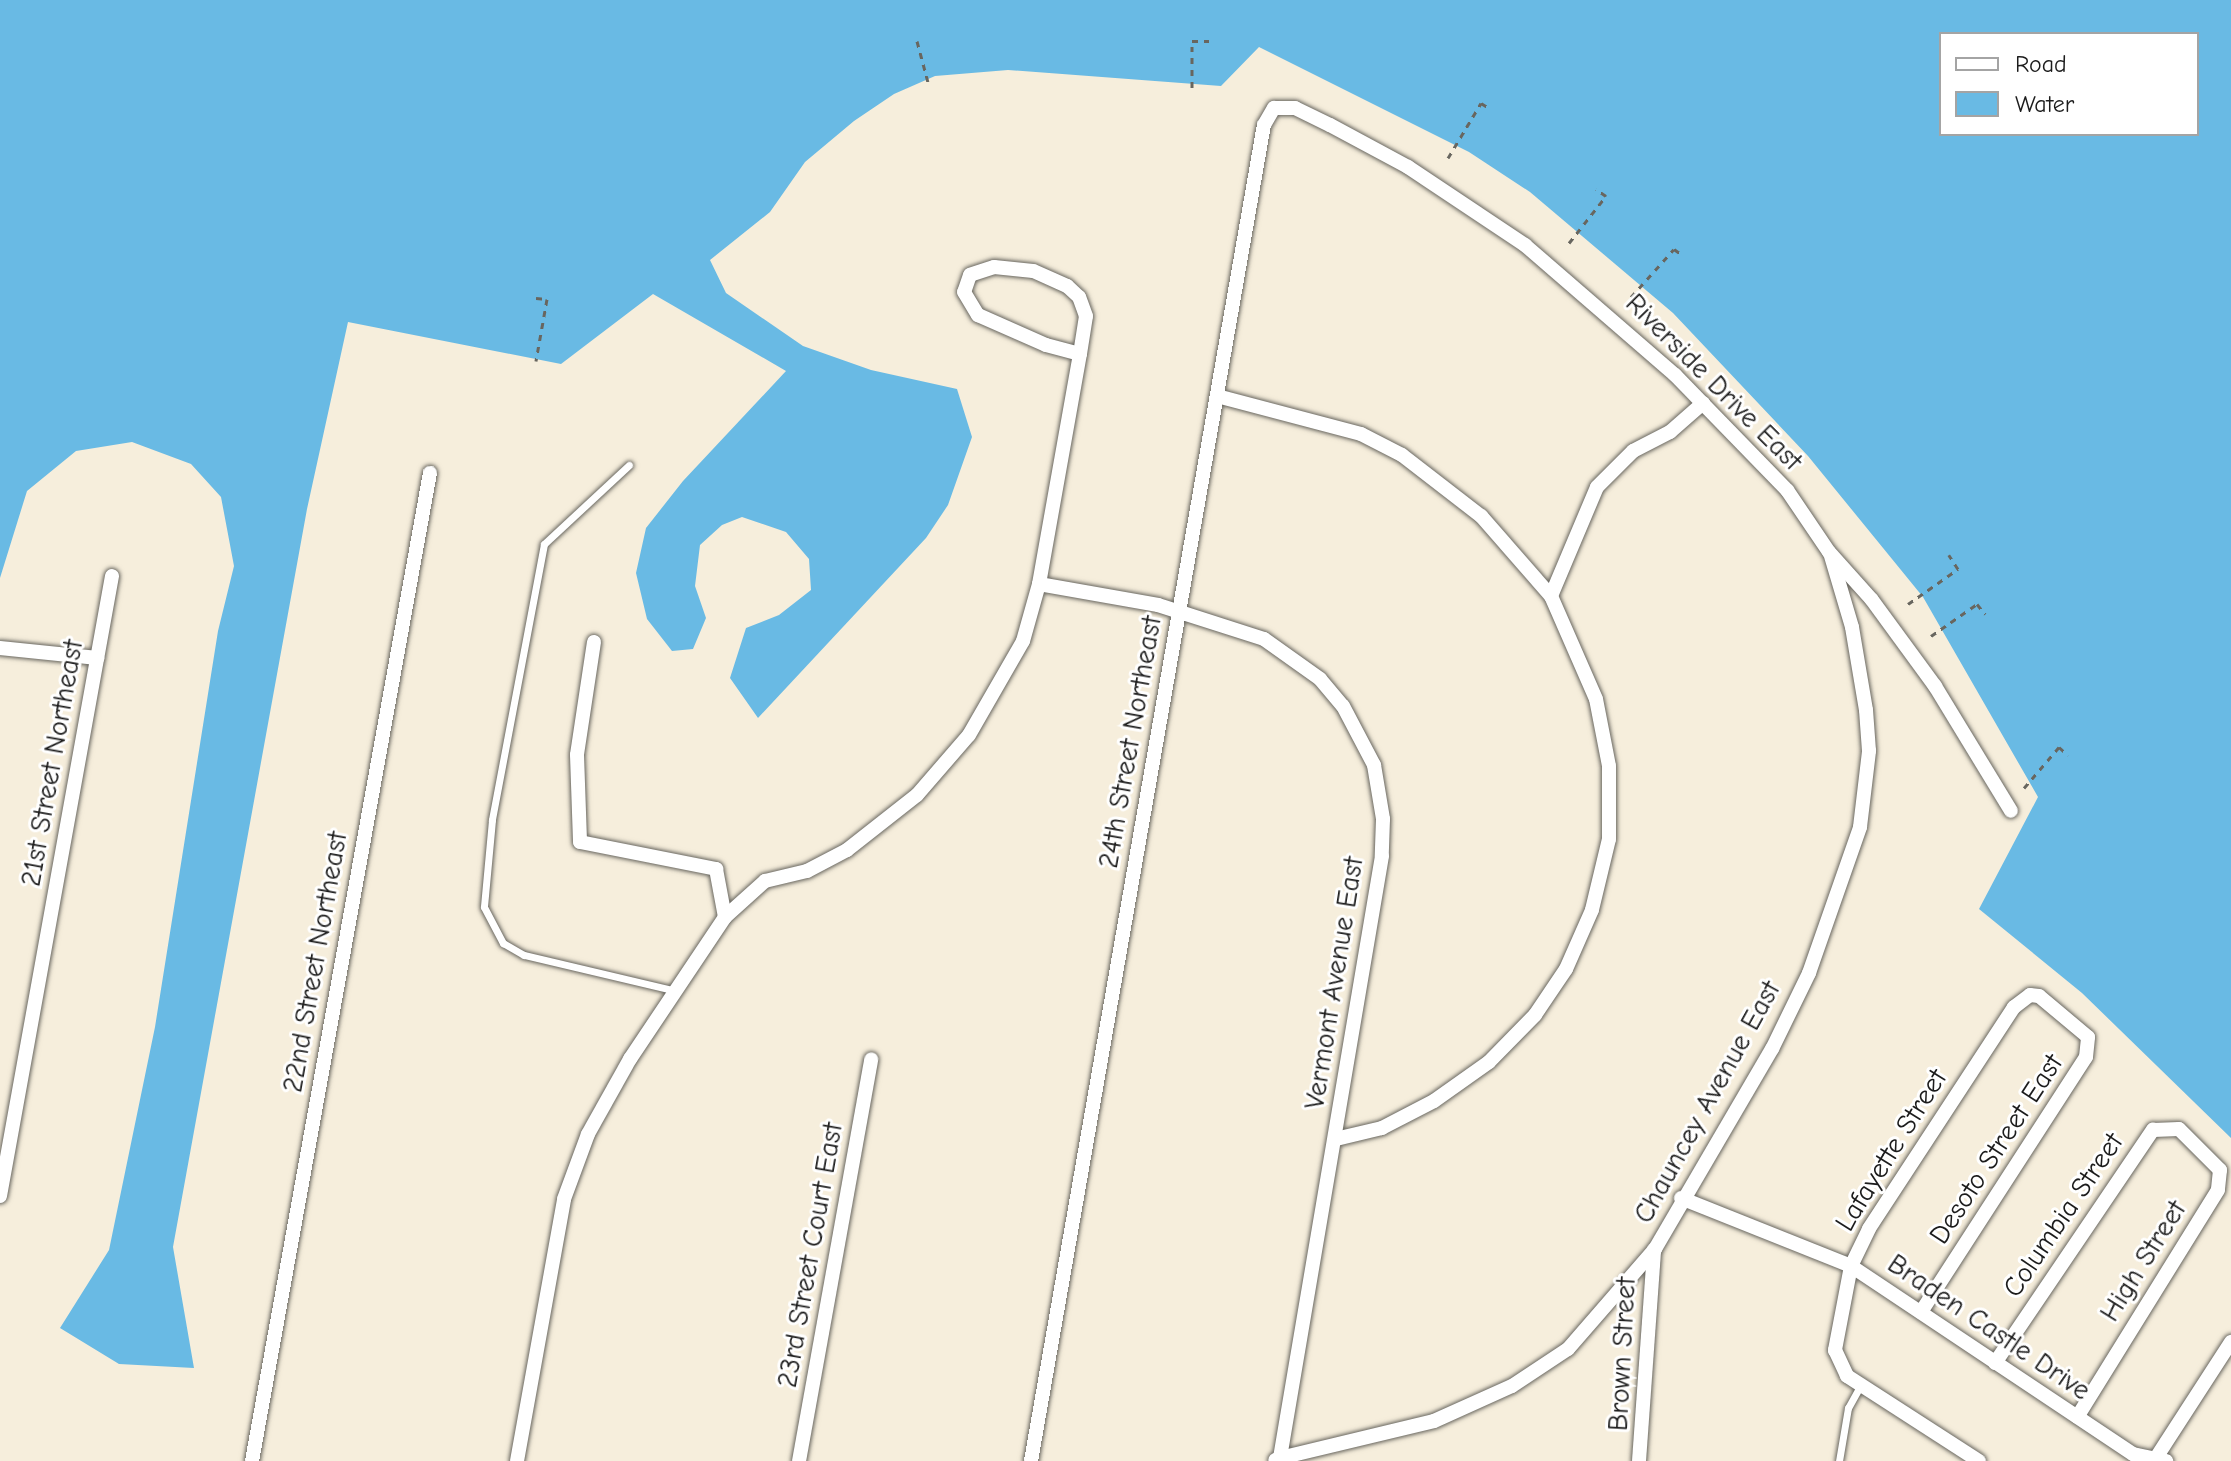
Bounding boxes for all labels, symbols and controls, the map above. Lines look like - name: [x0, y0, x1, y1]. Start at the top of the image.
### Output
- legend: [1939, 32, 2199, 136]
- text: Road: [2015, 50, 2067, 78]
- text: Water: [2015, 90, 2074, 118]
- street label: Riverside Drive East: [1619, 287, 1809, 477]
- street label: 24th Street Northeast: [1091, 613, 1169, 871]
- street label: 21st Street Northeast: [14, 637, 90, 889]
- street label: 22nd Street Northeast: [276, 829, 354, 1095]
- street label: Vermont Avenue East: [1297, 854, 1371, 1112]
- street label: Chauncey Avenue East: [1627, 975, 1787, 1229]
- street label: Desoto Street East: [1922, 1048, 2070, 1250]
- street label: Lafayette Street: [1828, 1063, 1954, 1237]
- street label: 23rd Street Court East: [770, 1120, 850, 1390]
- street label: Columbia Street: [1996, 1126, 2130, 1304]
- street label: High Street: [2093, 1194, 2193, 1328]
- street label: Braden Castle Drive: [1881, 1247, 2097, 1407]
- street label: Brown Street: [1601, 1276, 1643, 1432]

